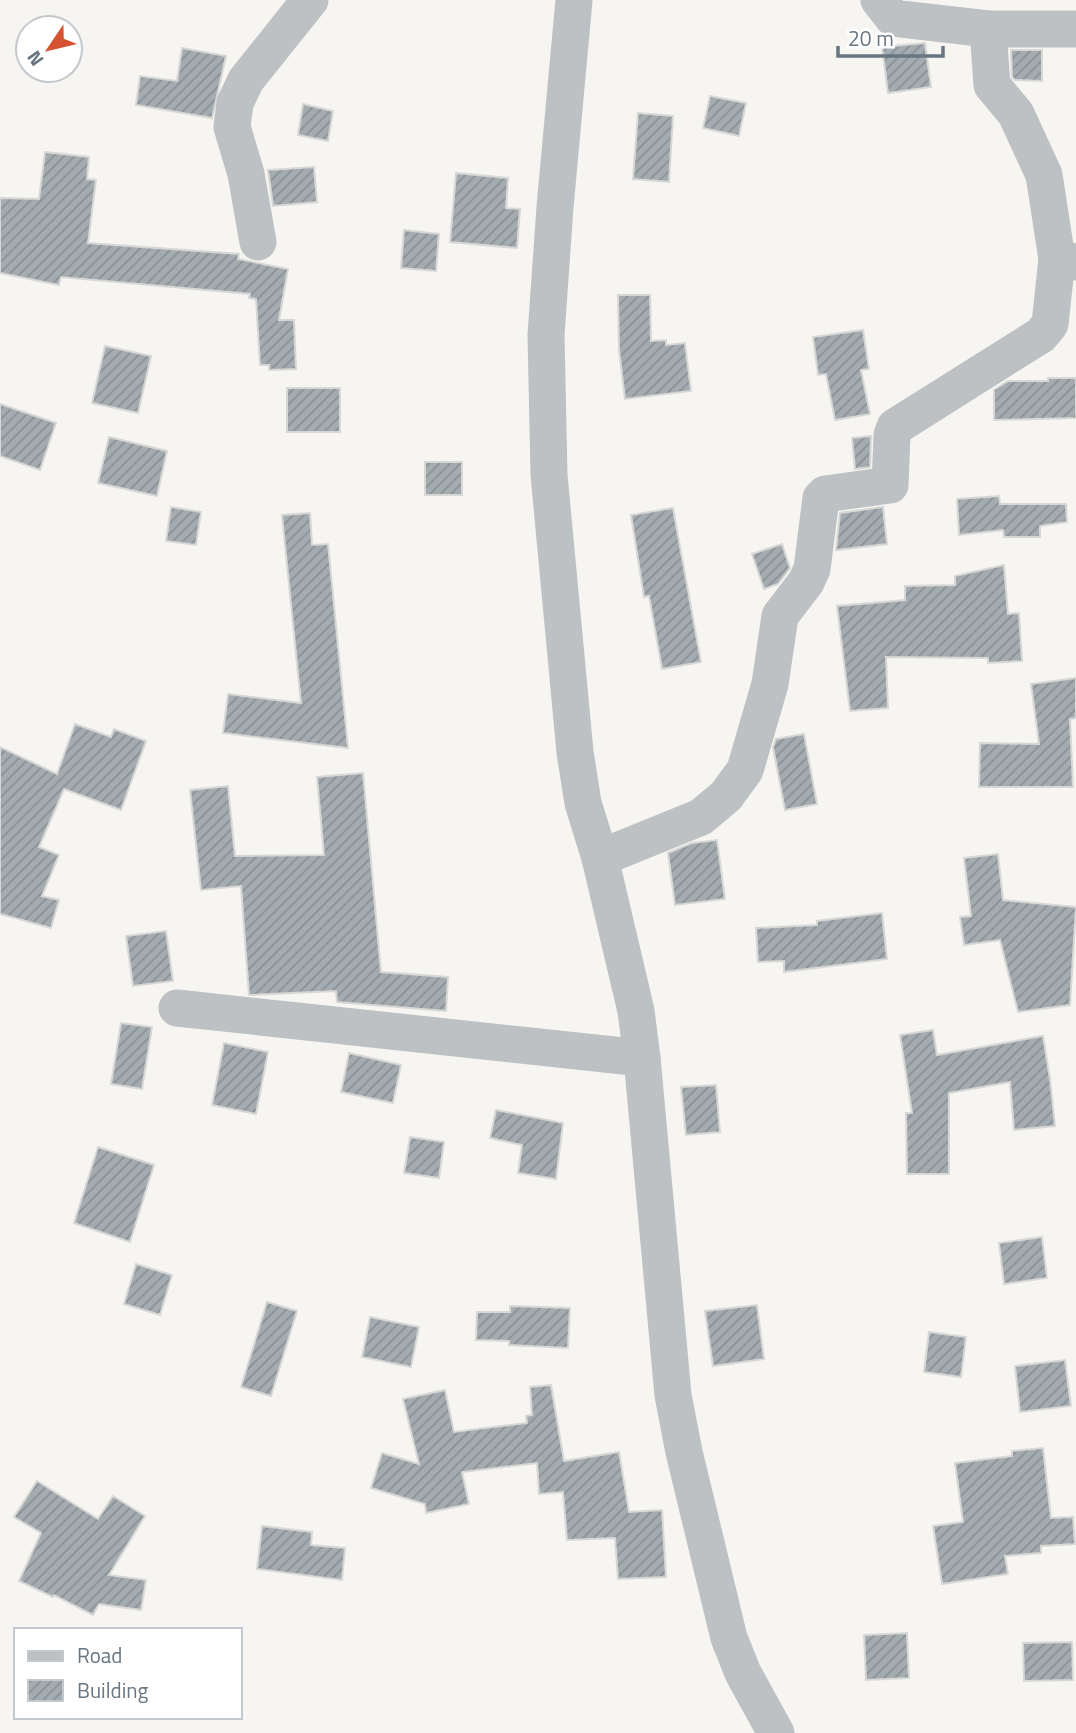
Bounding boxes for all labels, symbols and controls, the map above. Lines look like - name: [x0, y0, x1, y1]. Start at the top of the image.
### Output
- north arrow: [14, 14, 84, 84]
- scale bar: [838, 14, 943, 58]
- text: 20 m: [848, 22, 894, 54]
- text: N: [19, 45, 50, 73]
- legend: [14, 1628, 242, 1719]
- text: Road: [77, 1639, 122, 1671]
- text: Building: [77, 1674, 149, 1706]

